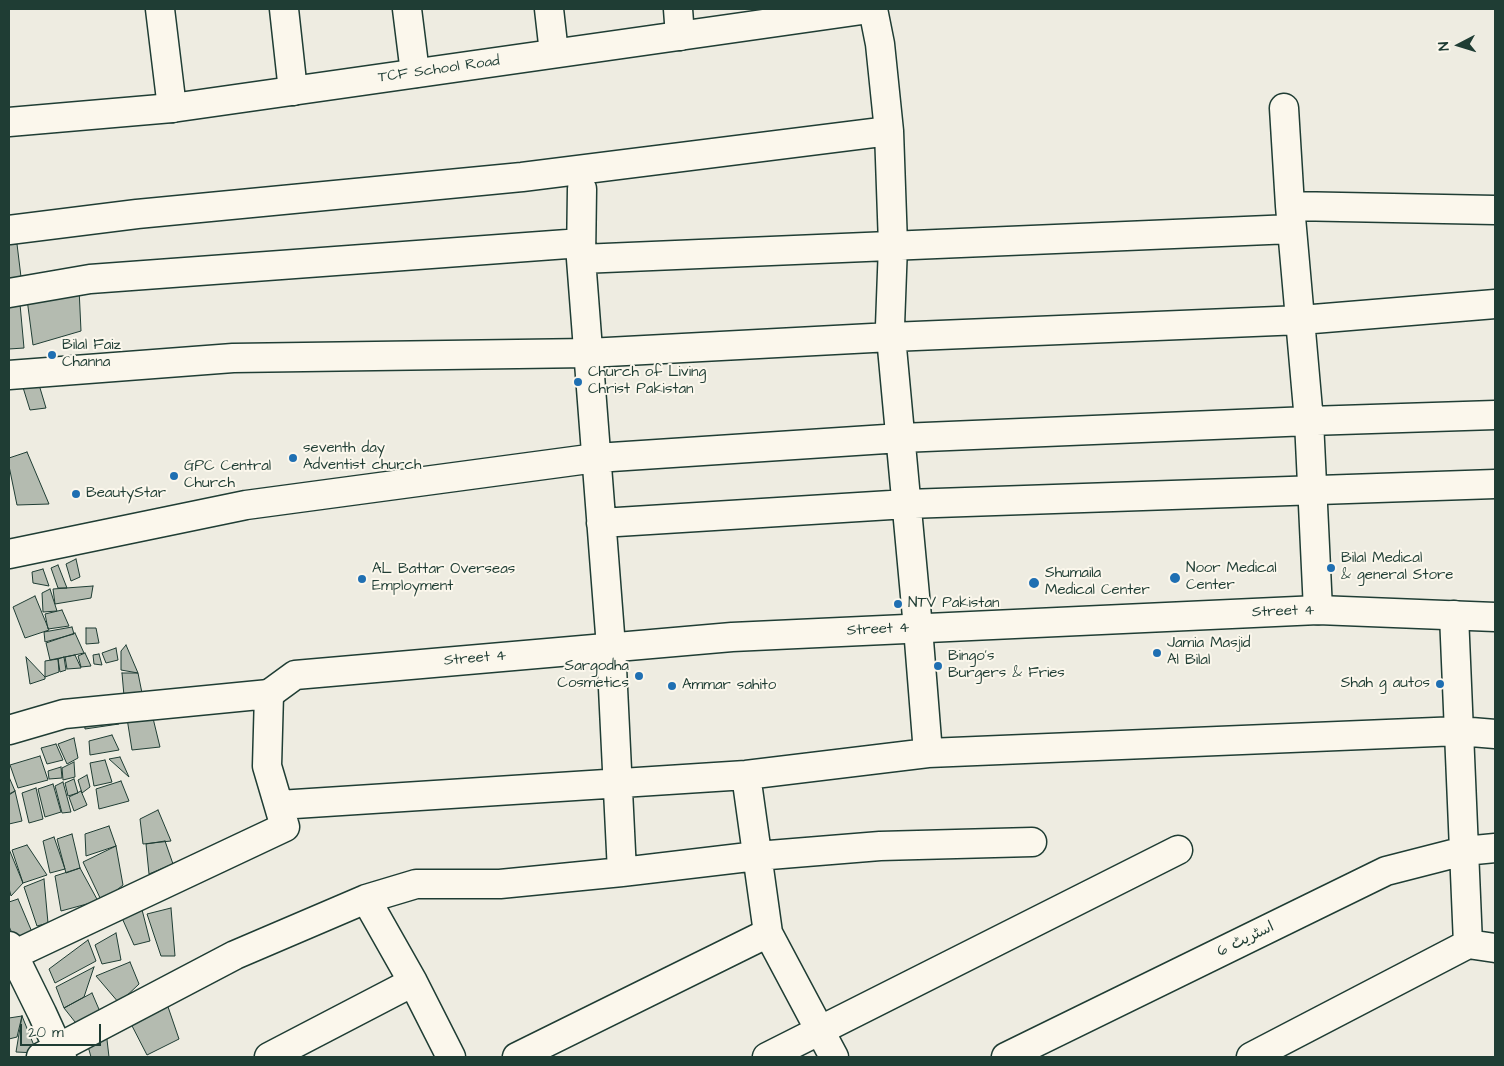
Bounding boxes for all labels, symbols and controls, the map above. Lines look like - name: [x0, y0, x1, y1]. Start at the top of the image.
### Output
- north arrow: [1434, 20, 1484, 70]
- text: N: [1434, 41, 1454, 52]
- street label: TCF School Road: [377, 53, 501, 87]
- place label: Bilal Faiz Channa: [62, 337, 121, 372]
- marker: Bilal Faiz Channa: [46, 349, 58, 361]
- place label: Church of Living Christ Pakistan: [588, 364, 706, 399]
- marker: Church of Living Christ Pakistan: [572, 376, 584, 388]
- place label: seventh day Adventist church: [303, 440, 421, 475]
- marker: seventh day Adventist church: [287, 452, 299, 464]
- place label: GPC Central Church: [184, 458, 271, 493]
- marker: GPC Central Church: [168, 470, 180, 482]
- place label: BeautyStar: [86, 485, 166, 503]
- marker: BeautyStar: [70, 488, 82, 500]
- place label: Bilal Medical & general Store: [1341, 550, 1453, 585]
- place label: Noor Medical Center: [1186, 560, 1277, 595]
- place label: AL Battar Overseas Employment: [372, 561, 515, 596]
- marker: Bilal Medical & general Store: [1325, 562, 1337, 574]
- place label: Shumaila Medical Center: [1045, 565, 1150, 600]
- marker: Noor Medical Center: [1168, 571, 1182, 585]
- marker: AL Battar Overseas Employment: [356, 573, 368, 585]
- marker: Shumaila Medical Center: [1027, 576, 1041, 590]
- place label: NTV Pakistan: [908, 595, 1000, 613]
- marker: NTV Pakistan: [892, 598, 904, 610]
- street label: Street 4: [1251, 602, 1315, 622]
- street label: Street 4: [846, 619, 910, 641]
- place label: Jamia Masjid Al Bilal: [1167, 635, 1250, 670]
- street label: Street 4: [443, 647, 507, 671]
- marker: Jamia Masjid Al Bilal: [1151, 647, 1163, 659]
- place label: Bingo’s Burgers & Fries: [948, 648, 1065, 683]
- place label: Sargodha Cosmetics: [557, 658, 629, 693]
- marker: Bingo’s Burgers & Fries: [932, 660, 944, 672]
- marker: Sargodha Cosmetics: [633, 670, 645, 682]
- place label: Shah g autos: [1341, 675, 1430, 693]
- place label: Ammar sahito: [682, 677, 776, 695]
- marker: Shah g autos: [1434, 678, 1446, 690]
- marker: Ammar sahito: [666, 680, 678, 692]
- street label: اسٹریٹ 6: [1215, 919, 1277, 961]
- scale bar: [22, 1014, 104, 1046]
- text: 20 m: [28, 1022, 64, 1043]

